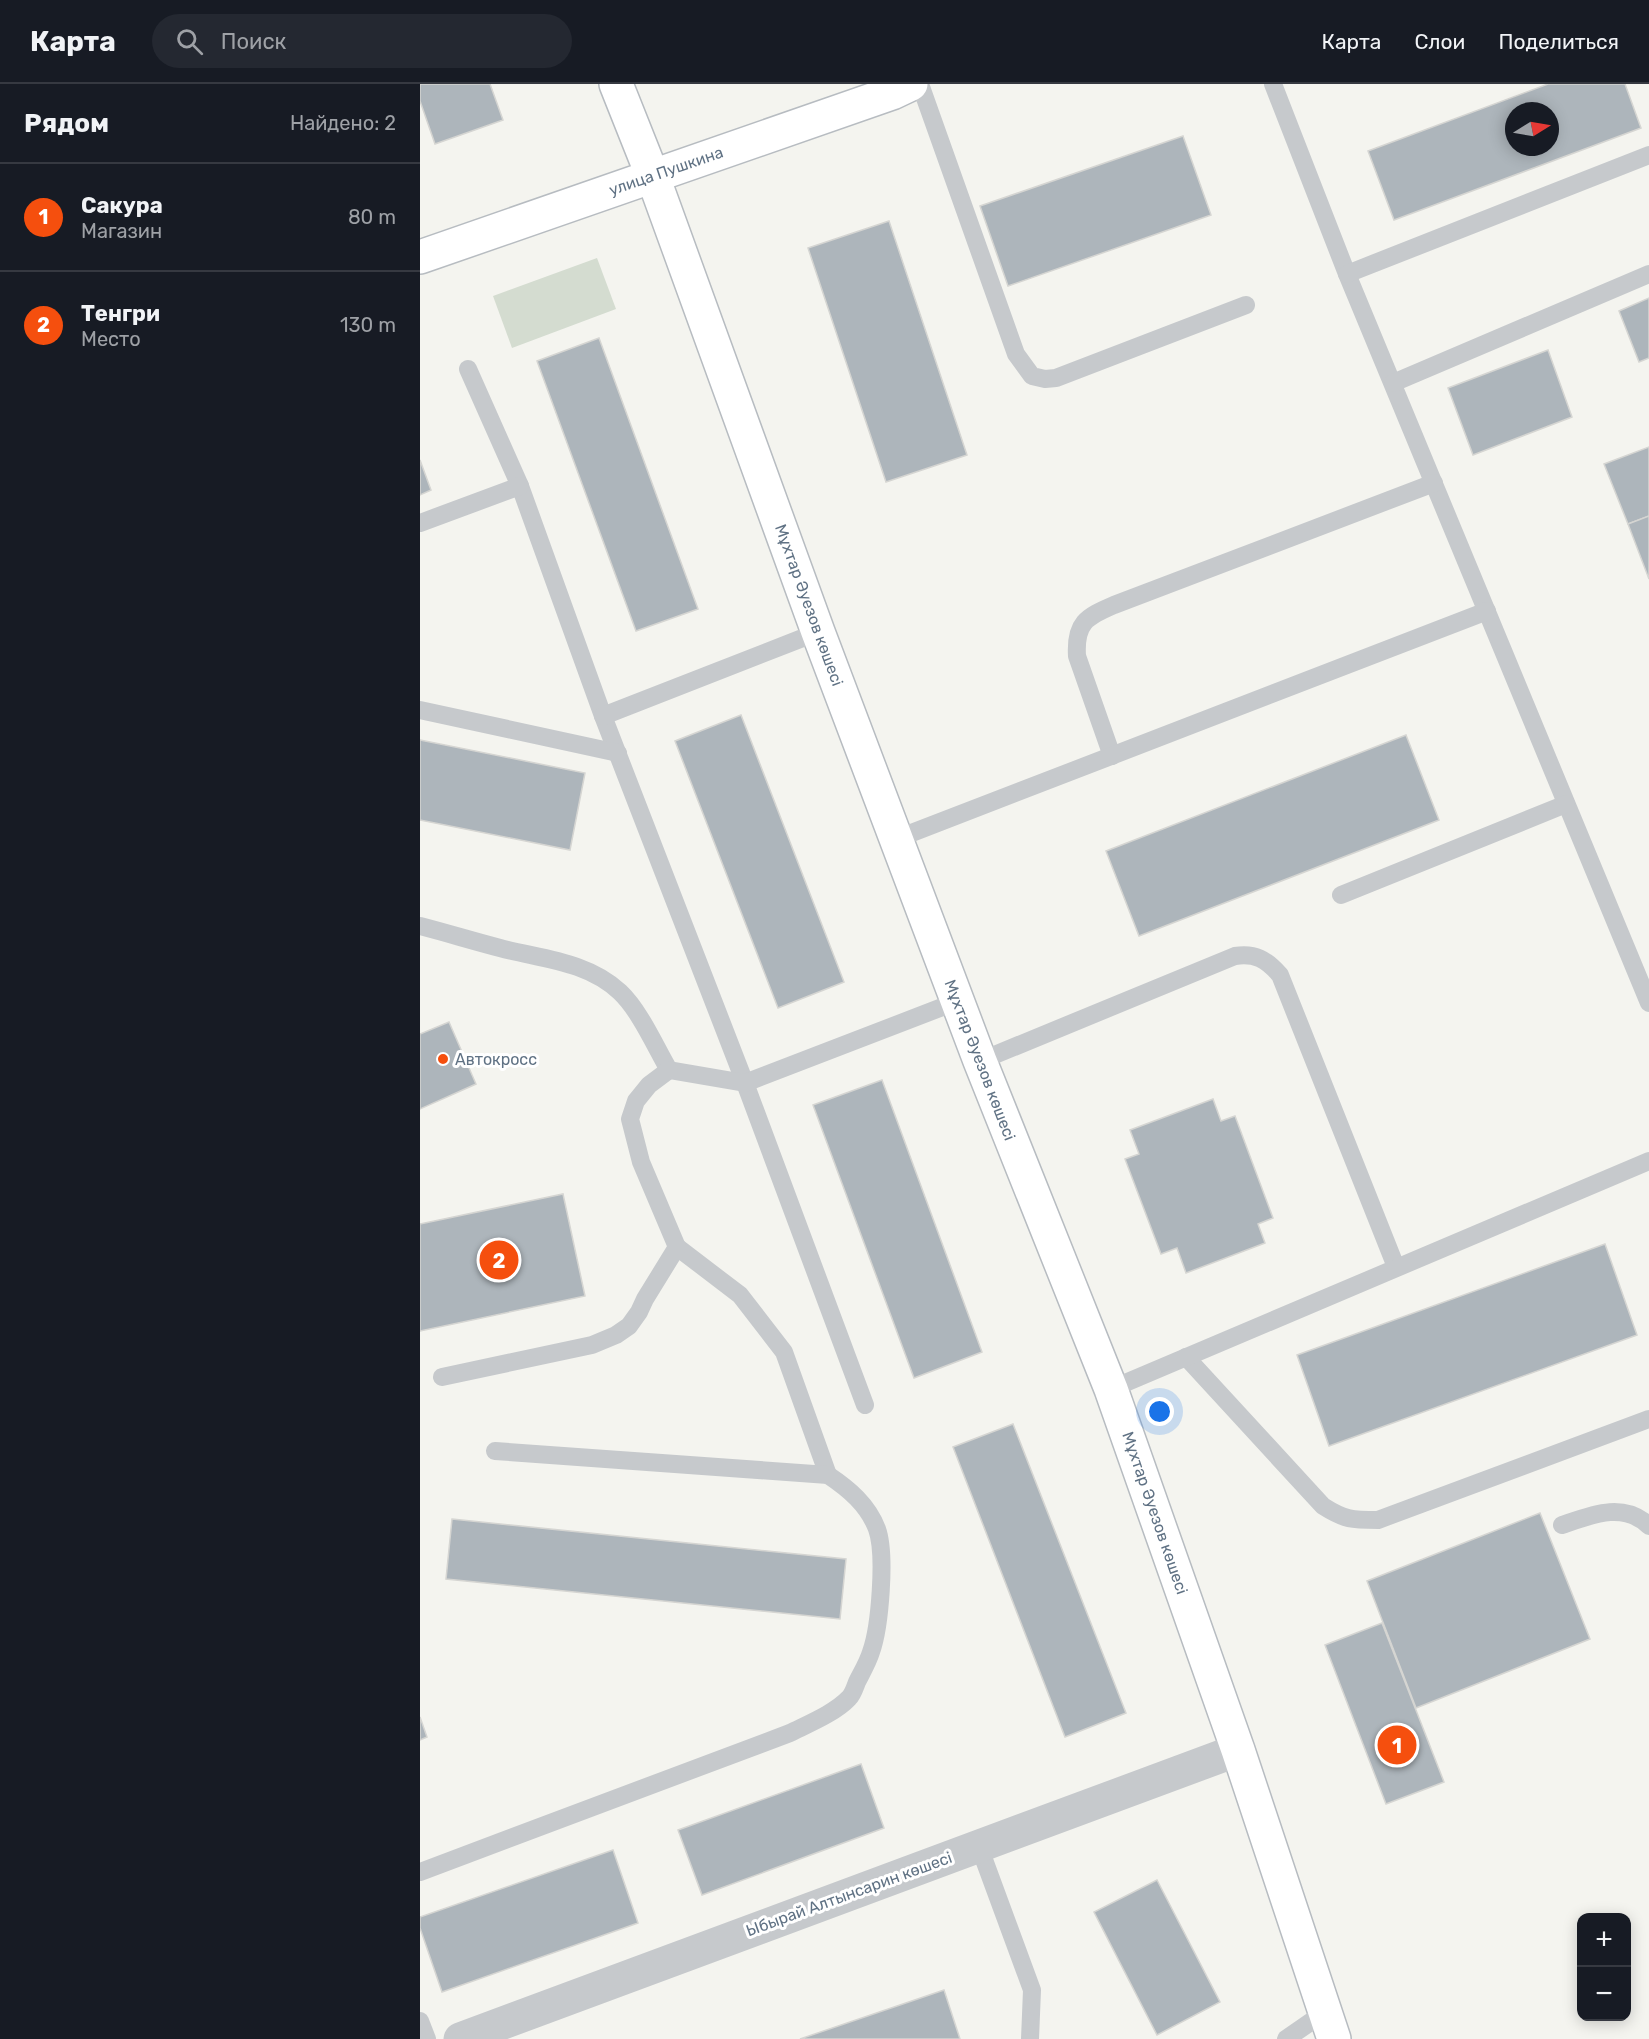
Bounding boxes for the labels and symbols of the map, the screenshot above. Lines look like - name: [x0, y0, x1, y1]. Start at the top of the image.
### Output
- north arrow: [1505, 102, 1559, 156]
- street label: улица Пушкина: [606, 143, 726, 199]
- street label: Мұхтар Әуезов көшесі: [771, 522, 847, 688]
- street label: Мұхтар Әуезов көшесі: [941, 977, 1019, 1143]
- place label: Автокросс: [455, 1050, 537, 1069]
- marker: Автокросс: [436, 1052, 450, 1066]
- pin: 2: [480, 1238, 518, 1282]
- your location: [1145, 1397, 1174, 1426]
- street label: Мұхтар Әуезов көшесі: [1118, 1429, 1192, 1597]
- pin: 1: [1378, 1722, 1416, 1768]
- street label: Ыбырай Алтынсарин көшесі: [743, 1848, 955, 1940]

